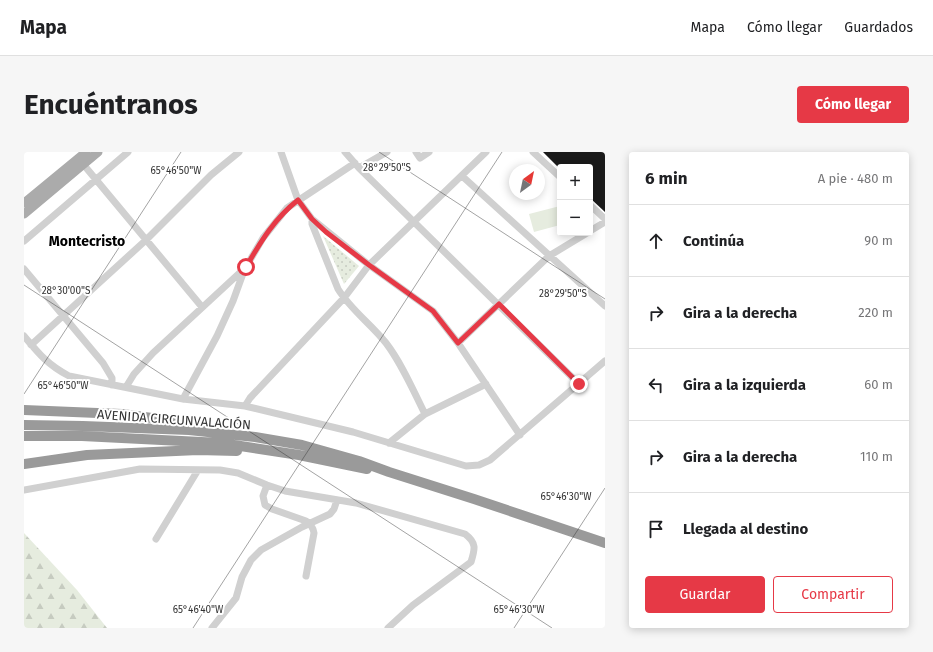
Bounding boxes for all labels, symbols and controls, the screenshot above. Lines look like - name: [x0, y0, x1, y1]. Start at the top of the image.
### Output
- text: Mapa: [20, 16, 67, 39]
- text: Mapa: [691, 19, 725, 36]
- text: Cómo llegar: [747, 19, 822, 36]
- text: Guardados: [844, 19, 913, 36]
- button: Cómo llegar: [797, 86, 909, 123]
- text: Encuéntranos: [24, 88, 198, 121]
- text: 28°29'50"S: [363, 162, 411, 174]
- north arrow: [509, 164, 545, 200]
- map controls: [557, 164, 593, 236]
- button: +: [557, 164, 593, 200]
- text: 65°46'50"W: [151, 165, 202, 177]
- text: 6 min: [645, 168, 688, 189]
- text: A pie · 480 m: [818, 171, 893, 186]
- button: −: [557, 200, 593, 236]
- icon: ahead: [645, 230, 667, 252]
- text: Continúa: [683, 232, 744, 250]
- district label: Montecristo: [49, 233, 125, 250]
- text: 90 m: [864, 233, 893, 248]
- route start: [237, 258, 255, 276]
- text: 28°30'00"S: [42, 285, 91, 297]
- text: 28°29'50"S: [539, 288, 587, 300]
- icon: right: [645, 302, 667, 324]
- text: Gira a la derecha: [683, 304, 797, 322]
- text: 220 m: [858, 305, 893, 320]
- icon: left: [645, 374, 667, 396]
- route end: [570, 375, 588, 393]
- text: Gira a la izquierda: [683, 376, 806, 394]
- text: 60 m: [864, 377, 893, 392]
- text: 65°46'50"W: [38, 380, 89, 392]
- street label: AVENIDA CIRCUNVALACIÓN: [97, 407, 251, 432]
- icon: right: [645, 446, 667, 468]
- text: Gira a la derecha: [683, 448, 797, 466]
- text: 110 m: [860, 449, 893, 464]
- text: 65°46'30"W: [541, 491, 592, 503]
- icon: arrive: [645, 518, 667, 540]
- text: Llegada al destino: [683, 520, 808, 538]
- button: Guardar: [645, 576, 765, 613]
- button: Compartir: [773, 576, 893, 613]
- text: 65°46'40"W: [173, 604, 224, 616]
- text: 65°46'30"W: [494, 604, 545, 616]

